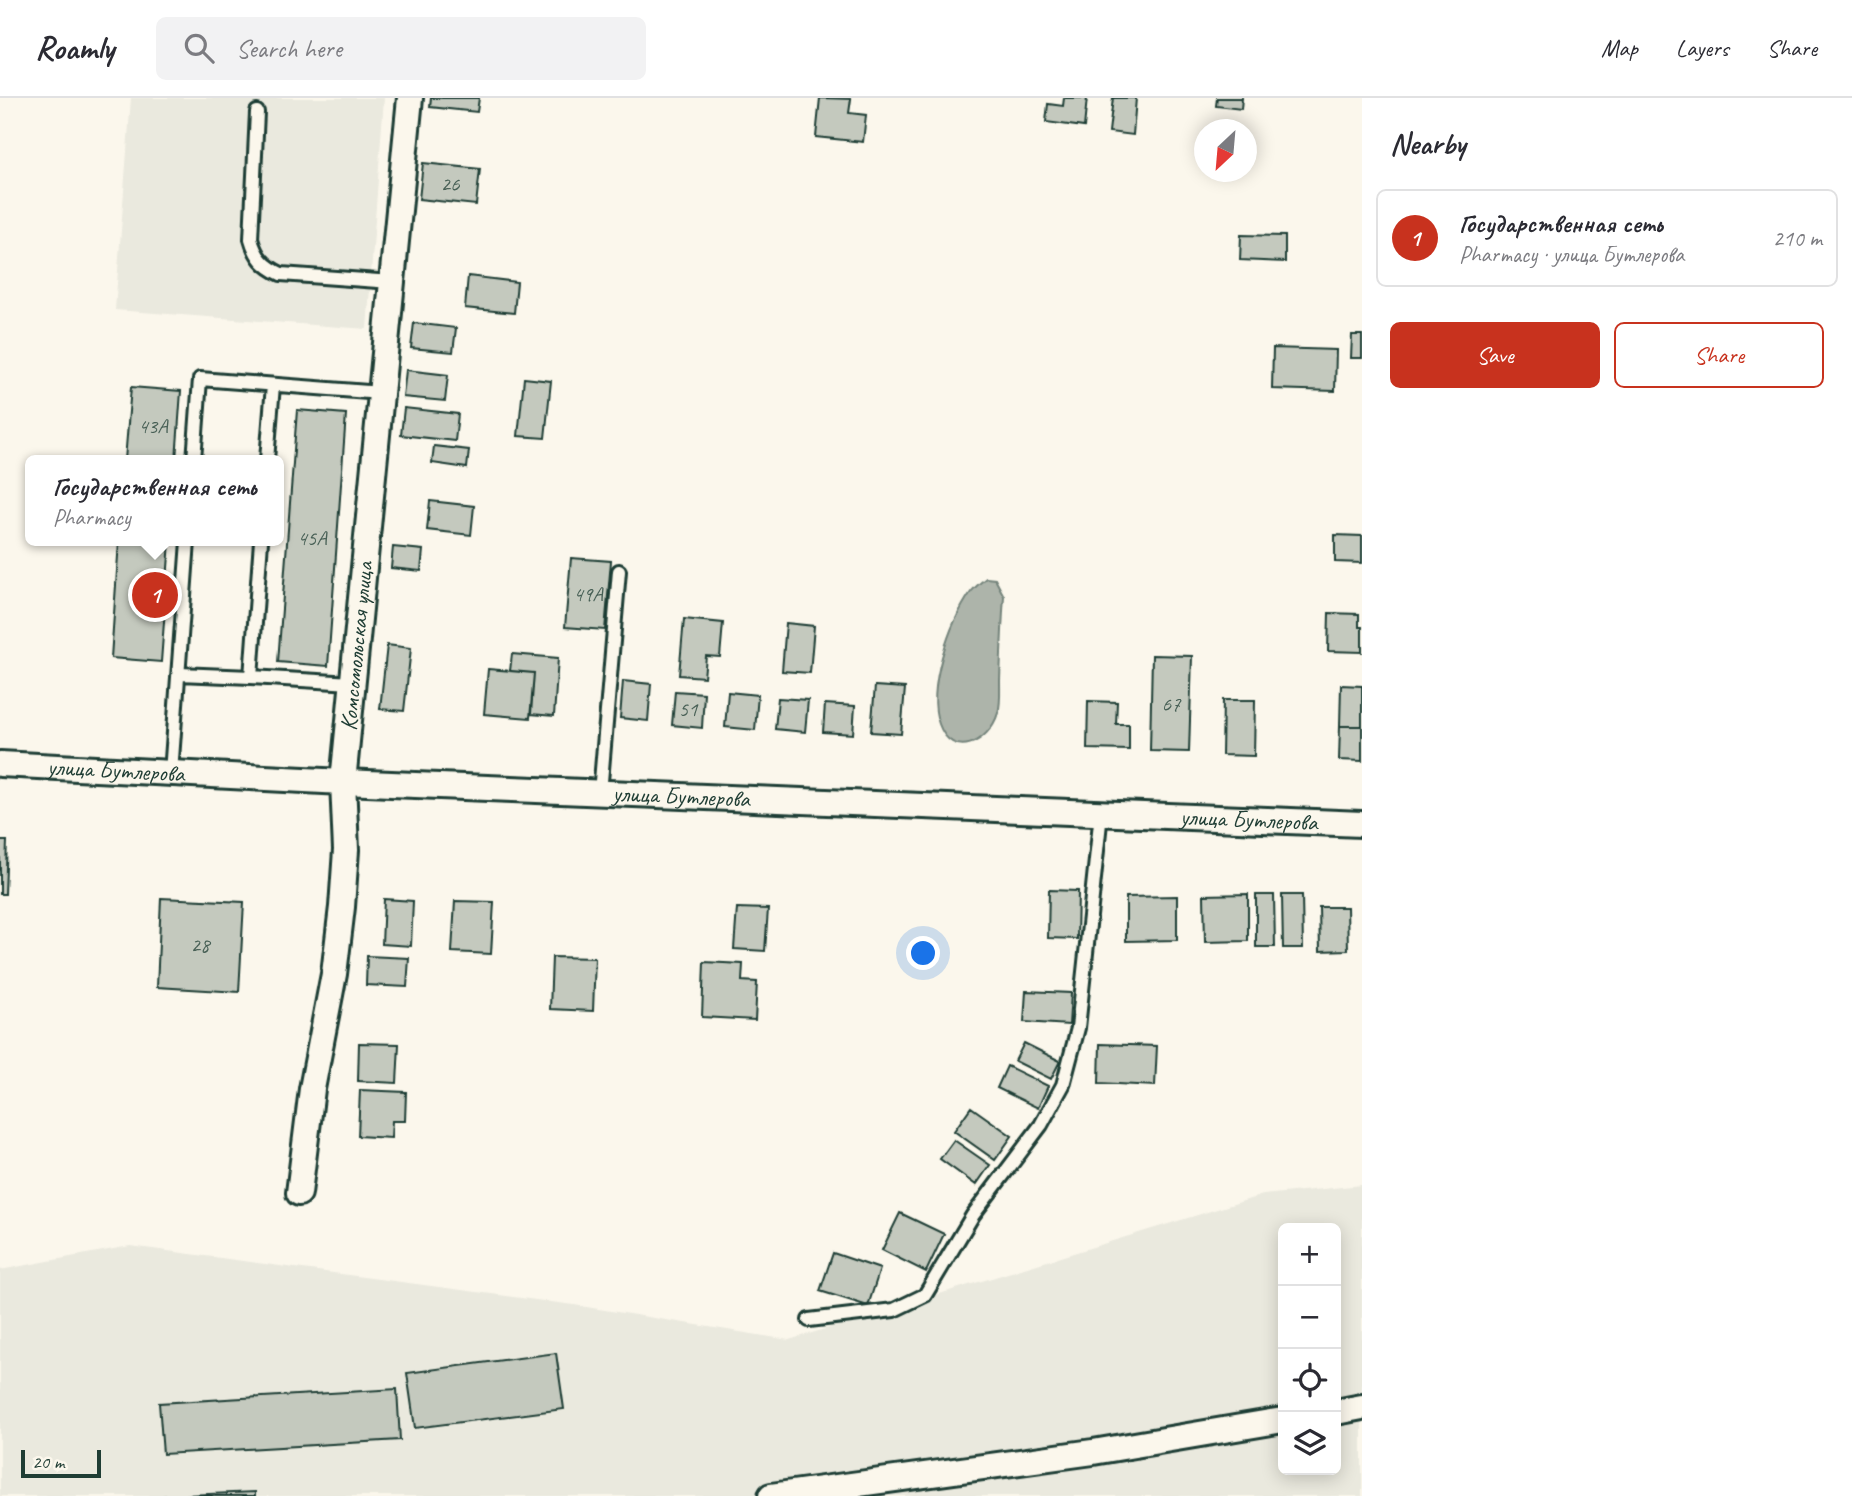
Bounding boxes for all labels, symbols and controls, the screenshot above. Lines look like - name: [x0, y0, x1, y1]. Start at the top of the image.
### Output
- search box: [156, 17, 646, 80]
- text: Roamly: [35, 27, 114, 69]
- icon: search: [180, 29, 218, 67]
- text: Search here: [236, 32, 342, 65]
- text: Map: [1601, 33, 1638, 63]
- text: Layers: [1676, 33, 1729, 63]
- text: Share: [1767, 33, 1817, 63]
- north arrow: [1194, 119, 1257, 182]
- text: Nearby: [1390, 125, 1466, 163]
- house number: 26: [441, 171, 460, 197]
- text: Государственная сеть: [1459, 207, 1663, 240]
- text: 1: [1410, 224, 1420, 253]
- text: 210 m: [1773, 224, 1822, 253]
- text: Pharmacy · улица Бутлерова: [1459, 240, 1684, 269]
- button: Save: [1390, 322, 1600, 388]
- button: Share: [1614, 322, 1824, 388]
- house number: 43А: [138, 413, 169, 439]
- popup: [25, 455, 284, 546]
- text: Государственная сеть: [53, 470, 256, 503]
- text: Pharmacy: [53, 503, 131, 532]
- house number: 45А: [297, 525, 328, 551]
- street label: Комсомольская улица: [333, 559, 380, 732]
- pin: 1: [132, 569, 178, 621]
- house number: 49А: [573, 581, 604, 607]
- house number: 67: [1162, 691, 1182, 717]
- house number: 51: [679, 696, 699, 722]
- street label: улица Бутлерова: [44, 751, 187, 789]
- street label: улица Бутлерова: [610, 778, 752, 814]
- street label: улица Бутлерова: [1177, 801, 1320, 837]
- house number: 28: [191, 932, 212, 958]
- your location: [906, 936, 940, 970]
- map controls: [1278, 1223, 1341, 1475]
- button: +: [1278, 1223, 1341, 1286]
- button: −: [1278, 1286, 1341, 1349]
- button: locate: [1278, 1349, 1341, 1412]
- button: layers: [1278, 1412, 1341, 1475]
- scale bar: [21, 1447, 102, 1479]
- text: 20 m: [32, 1450, 64, 1474]

